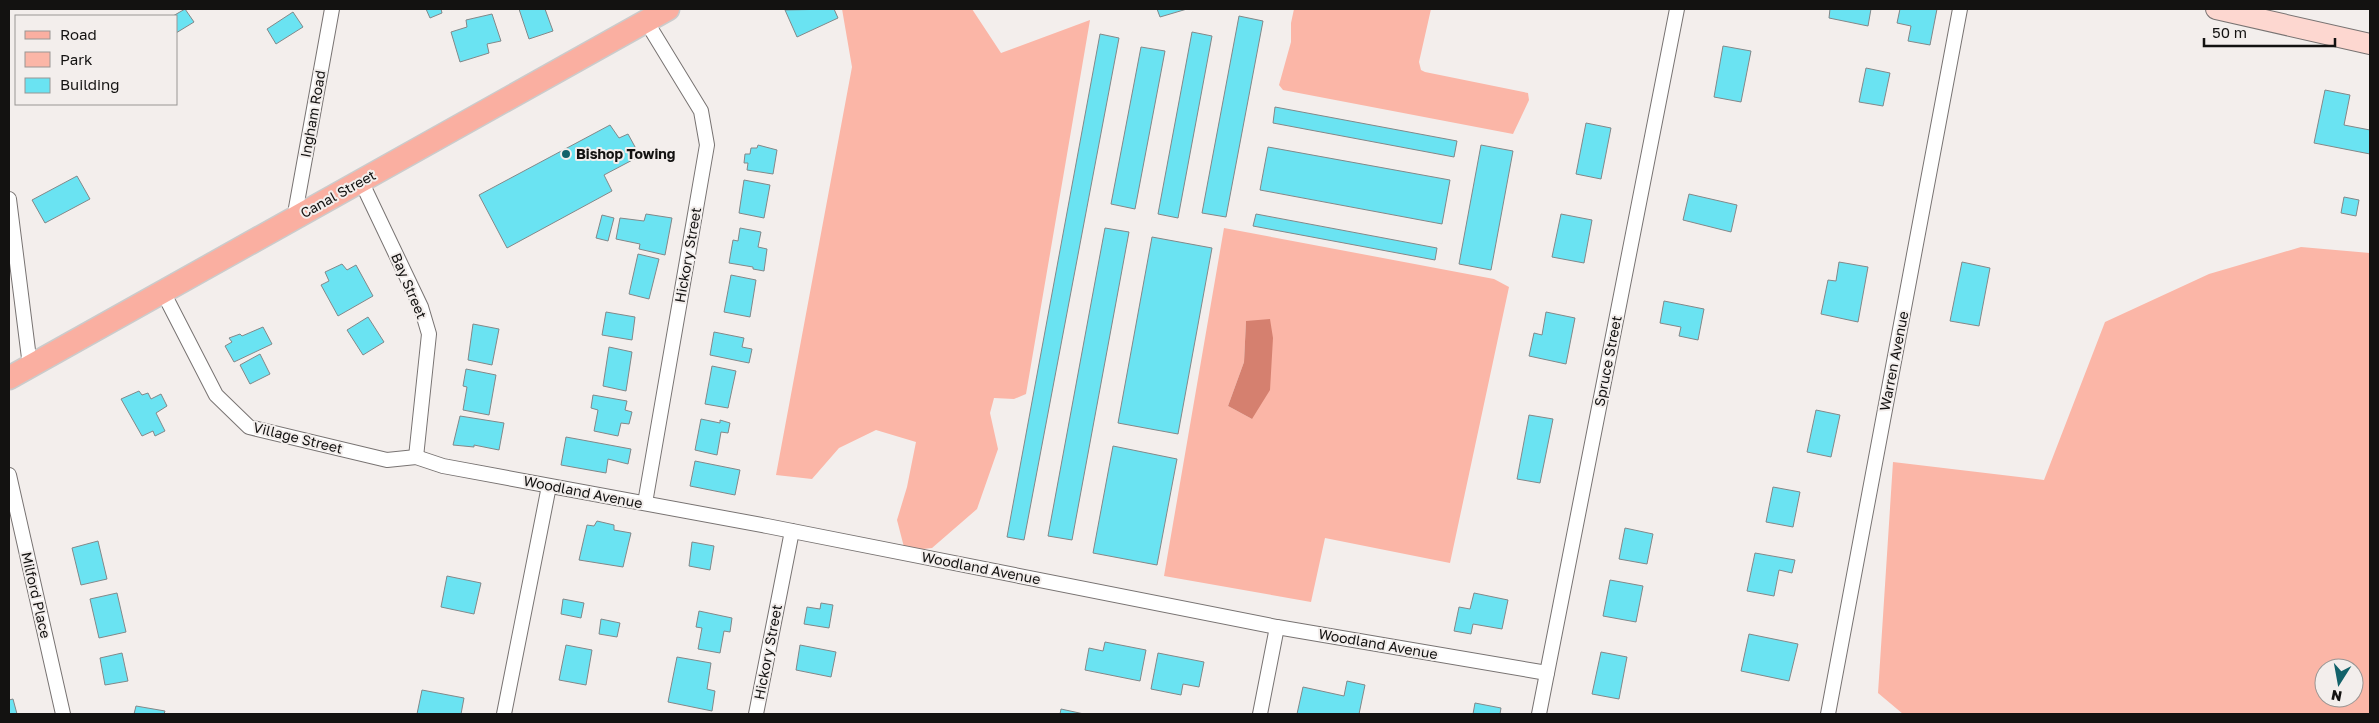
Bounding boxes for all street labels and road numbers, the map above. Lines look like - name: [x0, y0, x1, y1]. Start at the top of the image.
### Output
- street label: Ingham Road: [296, 69, 329, 159]
- street label: Canal Street: [297, 166, 378, 221]
- street label: Hickory Street: [671, 206, 704, 304]
- street label: Bay Street: [388, 250, 431, 321]
- street label: Warren Avenue: [1876, 310, 1912, 412]
- street label: Spruce Street: [1590, 314, 1625, 408]
- street label: Village Street: [252, 418, 345, 457]
- street label: Woodland Avenue: [522, 472, 644, 511]
- street label: Woodland Avenue: [920, 548, 1042, 587]
- street label: Milford Place: [18, 550, 55, 640]
- street label: Hickory Street: [750, 603, 785, 701]
- street label: Woodland Avenue: [1317, 625, 1439, 662]

